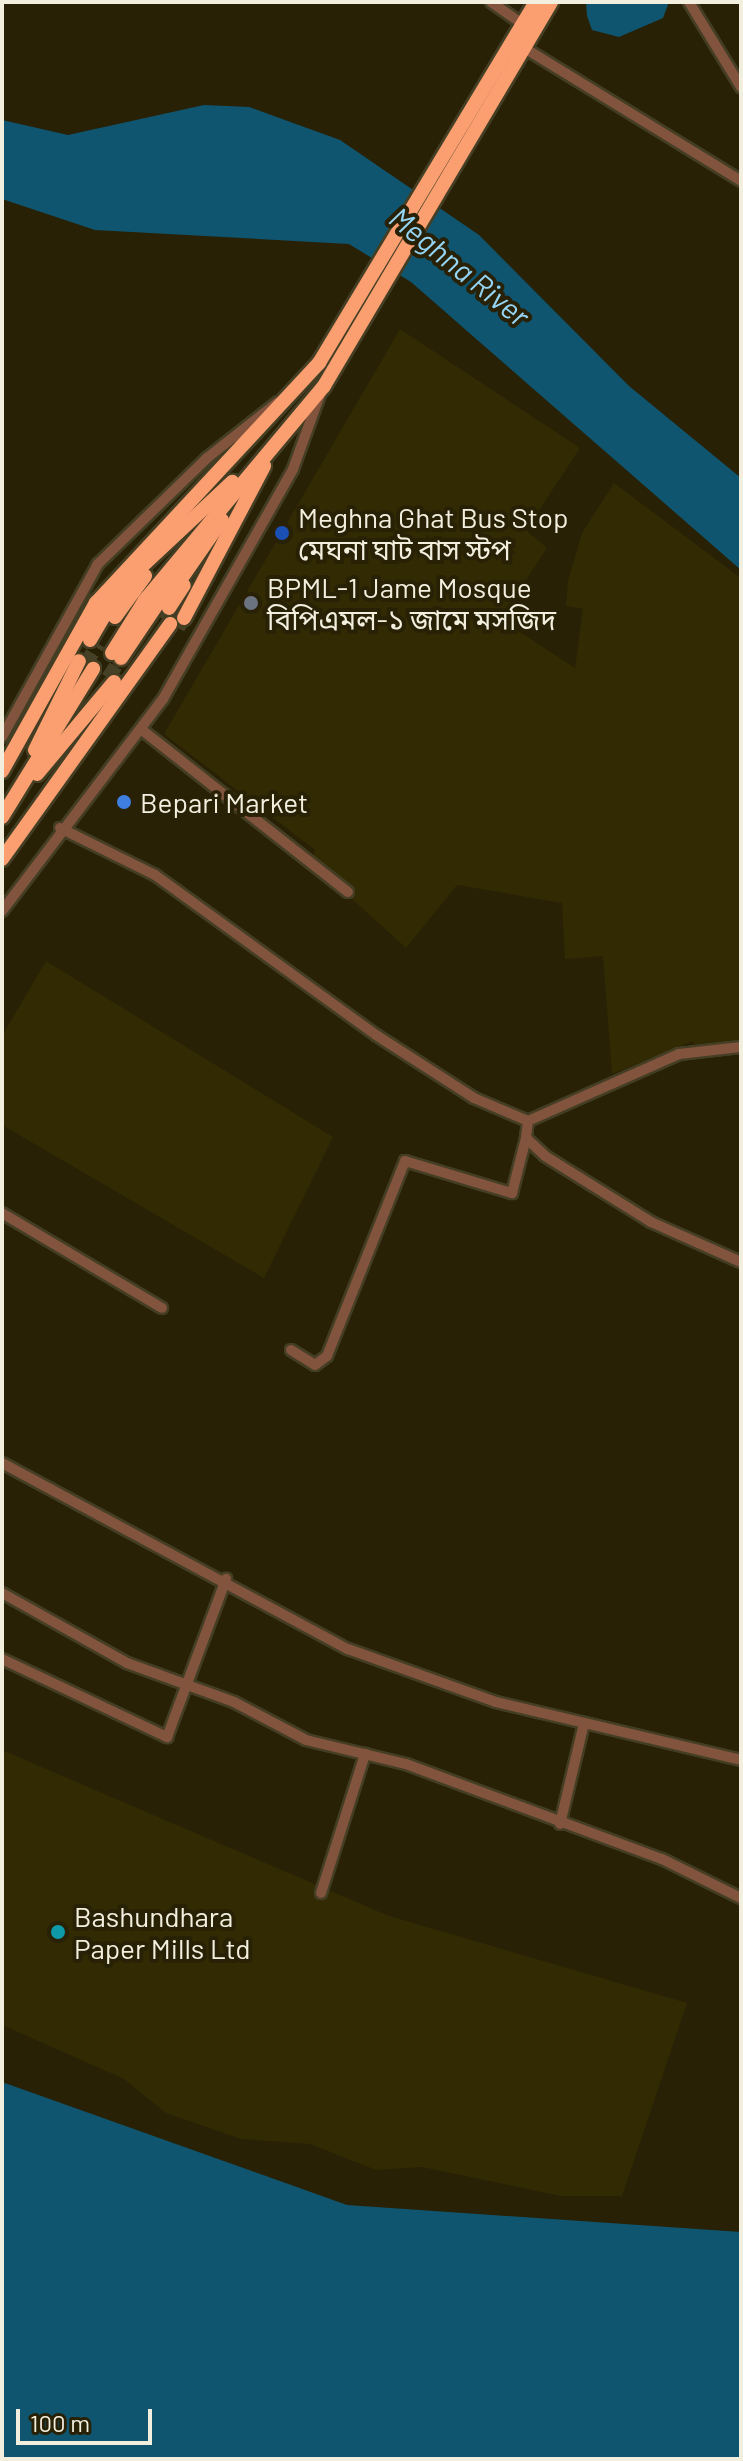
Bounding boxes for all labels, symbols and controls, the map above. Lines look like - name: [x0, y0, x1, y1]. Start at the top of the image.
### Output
- water label: Meghna River: [383, 199, 537, 333]
- place label: Meghna Ghat Bus Stop মেঘনা ঘাট বাস স্টপ: [298, 500, 568, 566]
- marker: Meghna Ghat Bus Stop মেঘনা ঘাট বাস স্টপ: [273, 524, 291, 542]
- place label: BPML-1 Jame Mosque বিপিএমল-১ জামে মসজিদ: [267, 570, 556, 636]
- marker: BPML-1 Jame Mosque বিপিএমল-১ জামে মসজিদ: [242, 594, 260, 612]
- place label: Bepari Market: [140, 785, 308, 819]
- marker: Bepari Market: [115, 793, 133, 811]
- place label: Bashundhara Paper Mills Ltd: [74, 1899, 250, 1965]
- marker: Bashundhara Paper Mills Ltd: [49, 1923, 67, 1941]
- scale bar: [20, 2393, 156, 2443]
- text: 100 m: [30, 2408, 90, 2437]

